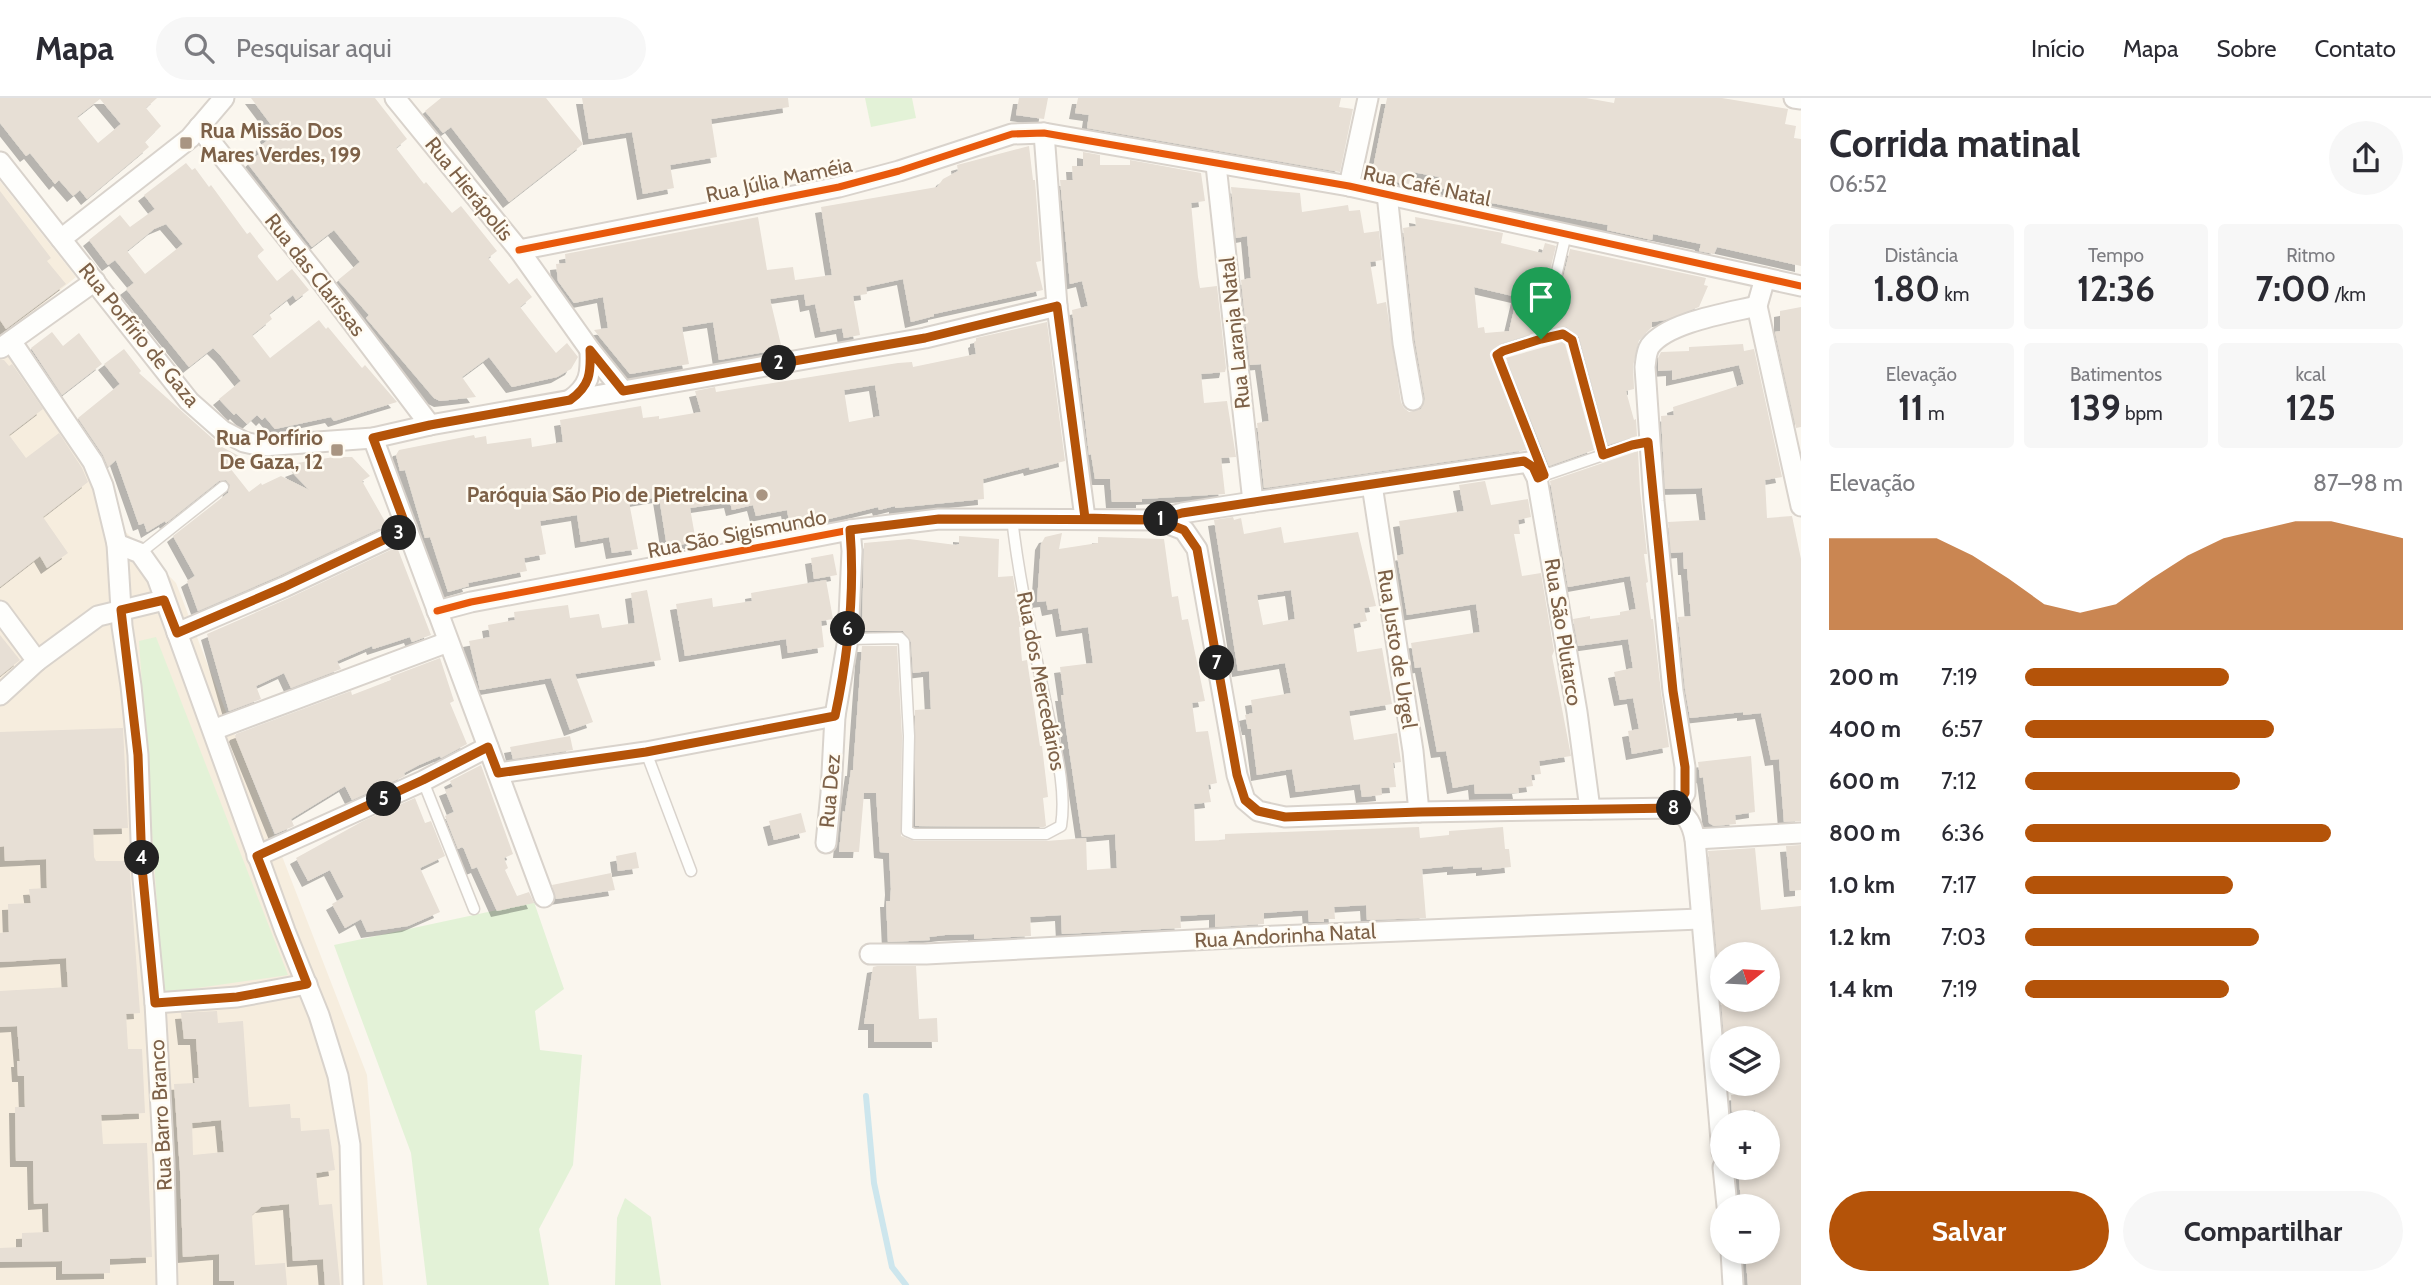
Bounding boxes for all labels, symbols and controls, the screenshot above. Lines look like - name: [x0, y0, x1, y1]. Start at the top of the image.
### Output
- search box: [156, 17, 646, 80]
- text: Mapa: [35, 28, 114, 68]
- icon: search: [180, 29, 218, 67]
- text: Pesquisar aqui: [236, 32, 392, 64]
- text: Início: [2031, 34, 2085, 63]
- text: Mapa: [2123, 34, 2178, 63]
- text: Sobre: [2216, 34, 2277, 63]
- text: Contato: [2315, 34, 2396, 63]
- place label: Rua Missão Dos Mares Verdes, 199: [200, 118, 361, 167]
- text: Corrida matinal: [1829, 120, 2081, 167]
- button: share: [2329, 121, 2403, 195]
- street label: Rua Hierápolis: [420, 132, 519, 246]
- marker: Rua Missão Dos Mares Verdes, 199: [178, 135, 194, 151]
- street label: Rua Júlia Maméia: [703, 152, 855, 207]
- street label: Rua Café Natal: [1361, 160, 1493, 211]
- text: 06:52: [1829, 170, 1887, 198]
- street label: Rua das Clarissas: [260, 208, 371, 341]
- text: Distância: [1885, 244, 1958, 267]
- text: Tempo: [2088, 244, 2144, 267]
- text: Ritmo: [2286, 244, 2335, 267]
- street label: Rua Laranja Natal: [1214, 256, 1256, 410]
- street label: Rua Porfírio de Gaza: [74, 258, 205, 412]
- pin: [1511, 267, 1571, 339]
- text: 1.80: [1873, 267, 1940, 310]
- text: 12:36: [2077, 267, 2155, 310]
- text: 7:00: [2255, 267, 2330, 310]
- icon: arrive: [1522, 278, 1560, 316]
- text: km: [1940, 283, 1969, 306]
- text: /km: [2330, 283, 2366, 306]
- pin: 2: [762, 345, 796, 380]
- text: 2: [773, 351, 784, 374]
- text: Elevação: [1886, 363, 1957, 386]
- text: Batimentos: [2070, 363, 2162, 386]
- text: kcal: [2296, 363, 2326, 386]
- text: 11: [1898, 386, 1924, 429]
- text: 139: [2069, 386, 2121, 429]
- text: 125: [2286, 386, 2336, 429]
- text: m: [1924, 402, 1945, 425]
- text: bpm: [2121, 402, 2163, 425]
- place label: Rua Porfírio De Gaza, 12: [216, 425, 323, 474]
- marker: Rua Porfírio De Gaza, 12: [329, 442, 345, 458]
- text: Elevação: [1829, 469, 1915, 497]
- text: 87–98 m: [2313, 469, 2403, 497]
- place label: Paróquia São Pio de Pietrelcina: [467, 482, 749, 507]
- marker: Paróquia São Pio de Pietrelcina: [754, 487, 770, 503]
- pin: 1: [1144, 502, 1178, 536]
- street label: Rua São Sigismundo: [645, 504, 829, 563]
- text: 1: [1157, 507, 1164, 530]
- pin: 3: [382, 516, 416, 550]
- text: 3: [393, 521, 404, 544]
- street label: Rua São Plutarco: [1539, 556, 1588, 708]
- street label: Rua Justo de Urgel: [1373, 567, 1422, 730]
- street label: Rua dos Mercedários: [1012, 589, 1071, 773]
- pin: 6: [830, 612, 866, 646]
- text: 6: [842, 617, 853, 640]
- pin: 7: [1200, 646, 1234, 680]
- text: 7: [1212, 651, 1221, 674]
- text: 200 m: [1829, 663, 1899, 691]
- text: 7:19: [1941, 663, 1978, 691]
- text: 400 m: [1829, 715, 1901, 743]
- text: 6:57: [1941, 715, 1983, 743]
- street label: Rua Dez: [814, 753, 845, 829]
- text: 600 m: [1829, 767, 1900, 795]
- text: 7:12: [1941, 767, 1977, 795]
- pin: 5: [366, 782, 402, 816]
- text: 5: [378, 787, 389, 810]
- pin: 8: [1656, 790, 1692, 826]
- text: 8: [1668, 796, 1679, 819]
- text: 800 m: [1829, 819, 1901, 847]
- text: 6:36: [1941, 819, 1984, 847]
- pin: 4: [124, 840, 160, 876]
- text: 4: [136, 846, 147, 869]
- text: 1.0 km: [1829, 871, 1895, 899]
- text: 7:17: [1941, 871, 1976, 899]
- street label: Rua Andorinha Natal: [1194, 918, 1376, 953]
- text: 1.2 km: [1829, 923, 1891, 951]
- text: 7:03: [1941, 923, 1986, 951]
- north arrow: [1710, 942, 1780, 1012]
- map controls: [1710, 942, 1780, 1264]
- text: 1.4 km: [1829, 975, 1893, 1003]
- text: 7:19: [1941, 975, 1978, 1003]
- button: layers: [1710, 1026, 1780, 1096]
- street label: Rua Barro Branco: [144, 1039, 177, 1191]
- button: +: [1710, 1110, 1780, 1180]
- button: Salvar: [1829, 1191, 2109, 1271]
- button: Compartilhar: [2123, 1191, 2403, 1271]
- button: −: [1710, 1194, 1780, 1264]

